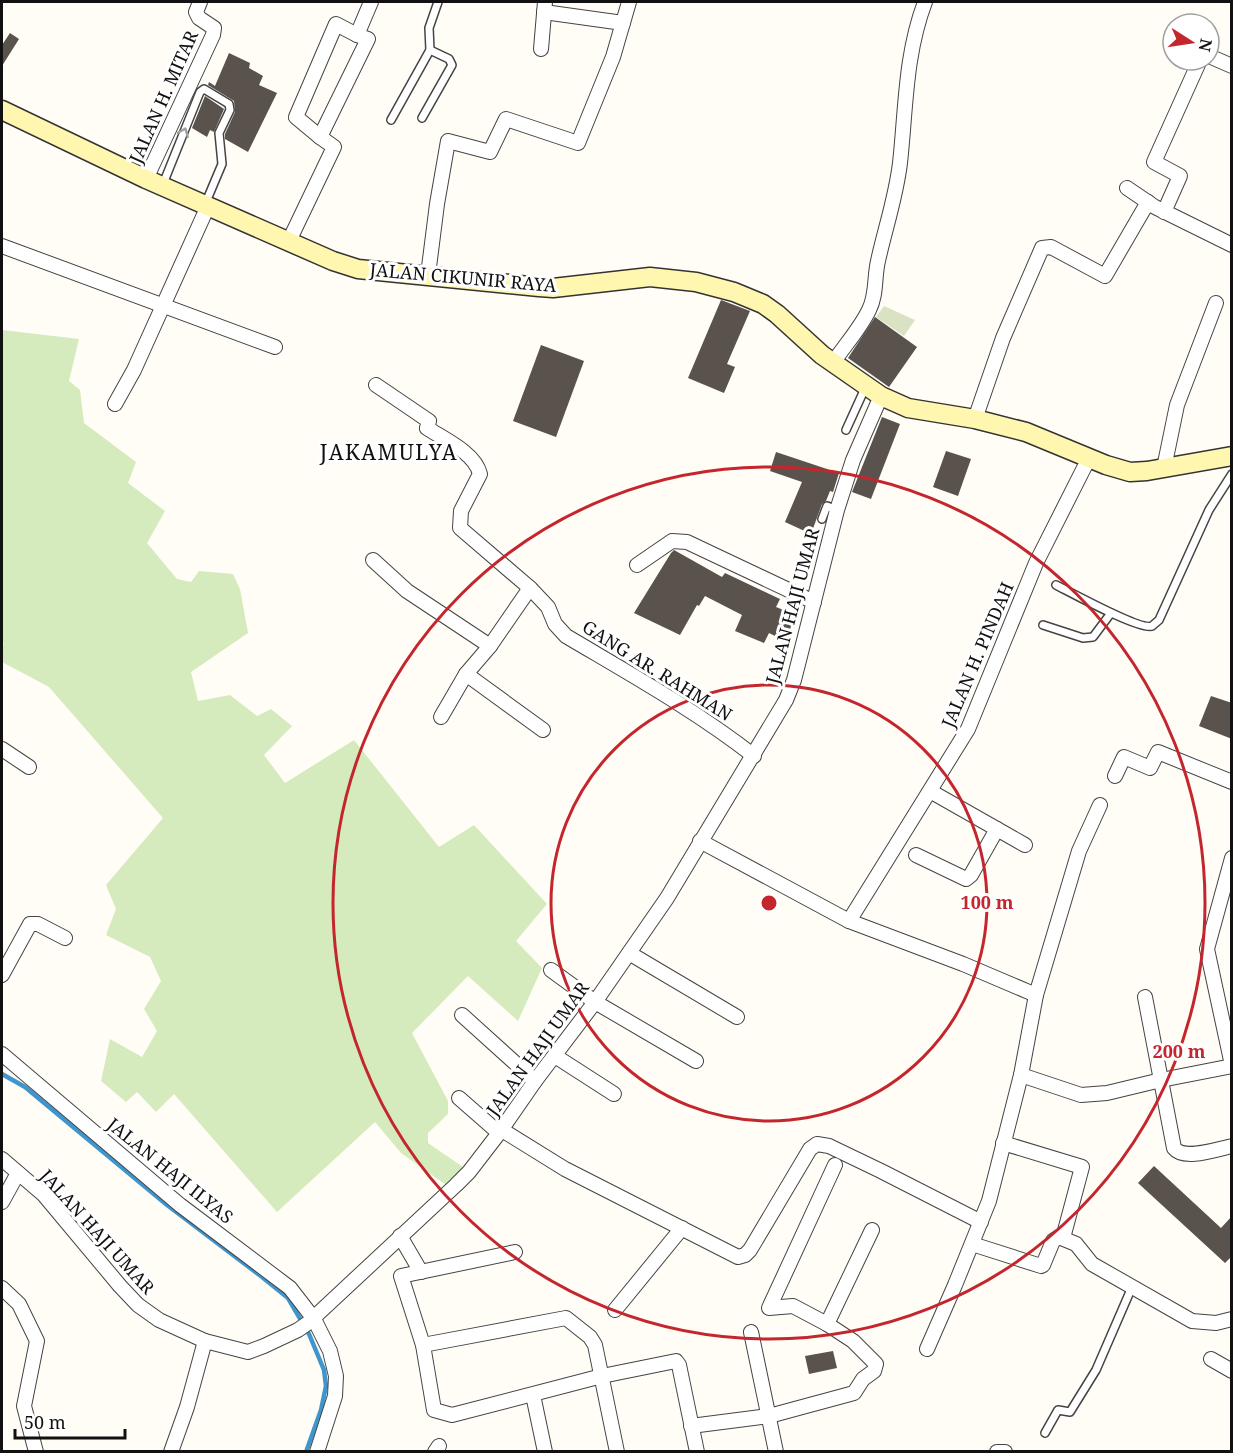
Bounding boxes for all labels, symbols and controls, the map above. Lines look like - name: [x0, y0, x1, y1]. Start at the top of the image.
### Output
- north arrow: [1161, 12, 1221, 72]
- street label: JALAN H. MITAR: [123, 26, 203, 168]
- text: N: [1194, 37, 1218, 54]
- one-way arrow: [177, 127, 189, 138]
- street label: JALAN CIKUNIR RAYA: [368, 257, 558, 297]
- district label: JAKAMULYA: [319, 438, 458, 466]
- street label: JALAN HAJI UMAR: [759, 525, 824, 687]
- street label: JALAN H. PINDAH: [935, 578, 1019, 732]
- street label: GANG AR. RAHMAN: [578, 614, 737, 726]
- text: 100 m: [961, 890, 1014, 914]
- centre of rings: [759, 893, 779, 913]
- street label: JALAN HAJI UMAR: [480, 976, 594, 1121]
- text: 200 m: [1153, 1039, 1206, 1063]
- street label: JALAN HAJI ILYAS: [102, 1111, 239, 1228]
- street label: JALAN HAJI UMAR: [34, 1163, 160, 1299]
- scale bar: [15, 1402, 124, 1440]
- text: 50 m: [24, 1410, 66, 1434]

